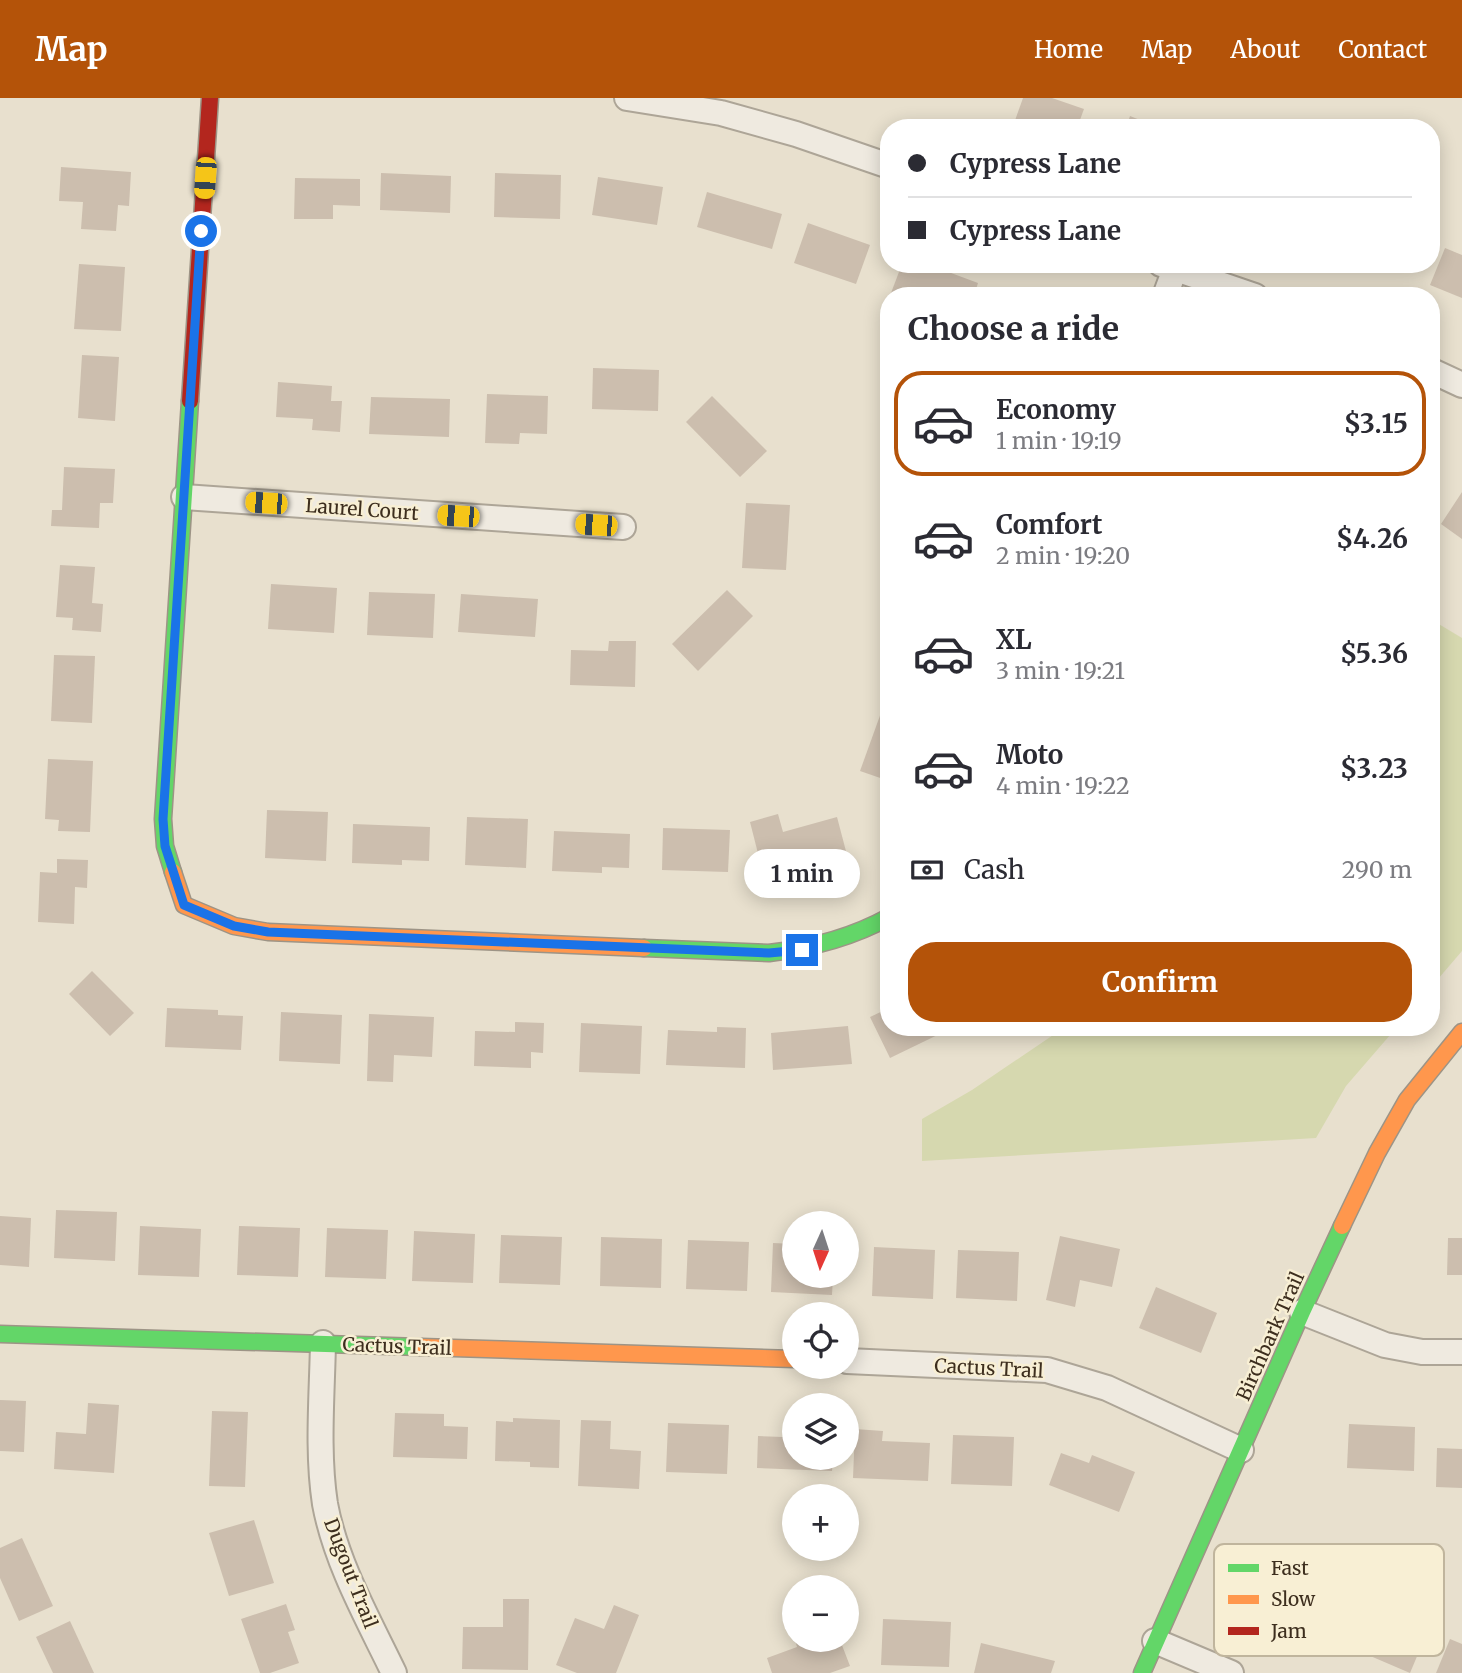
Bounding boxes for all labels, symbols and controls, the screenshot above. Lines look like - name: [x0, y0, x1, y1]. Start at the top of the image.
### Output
- text: Map: [35, 29, 108, 70]
- text: Home: [1034, 34, 1103, 65]
- text: Map: [1141, 34, 1192, 65]
- text: About: [1230, 34, 1300, 65]
- text: Contact: [1338, 34, 1427, 65]
- text: Cypress Lane: [950, 147, 1121, 180]
- car: [194, 156, 217, 200]
- text: Cypress Lane: [950, 214, 1121, 247]
- route start: [185, 215, 217, 247]
- text: Choose a ride: [908, 309, 1119, 349]
- icon: car: [912, 392, 975, 455]
- text: Economy: [996, 393, 1116, 426]
- text: $3.15: [1344, 407, 1408, 440]
- text: 1 min · 19:19: [996, 426, 1122, 455]
- car: [245, 491, 288, 515]
- street label: Laurel Court: [305, 493, 420, 525]
- car: [437, 504, 480, 528]
- icon: car: [912, 507, 975, 570]
- text: Comfort: [996, 508, 1102, 541]
- car: [575, 513, 618, 537]
- text: $4.26: [1336, 522, 1408, 555]
- text: 2 min · 19:20: [996, 541, 1130, 570]
- icon: car: [912, 622, 975, 685]
- text: XL: [996, 623, 1032, 656]
- text: $5.36: [1340, 637, 1408, 670]
- text: 3 min · 19:21: [996, 656, 1125, 685]
- icon: car: [912, 737, 975, 800]
- text: Moto: [996, 738, 1063, 771]
- text: $3.23: [1340, 752, 1408, 785]
- text: 4 min · 19:22: [996, 771, 1130, 800]
- callout: 1 min: [744, 848, 860, 898]
- icon: cash: [908, 851, 946, 889]
- text: Cash: [964, 853, 1025, 886]
- text: 290 m: [1342, 855, 1412, 884]
- text: 1 min: [771, 859, 833, 888]
- route end: [786, 934, 818, 966]
- button: Confirm: [908, 942, 1412, 1022]
- north arrow: [782, 1211, 859, 1288]
- map controls: [782, 1211, 859, 1652]
- street label: Birchbark Trail: [1231, 1268, 1309, 1404]
- button: locate: [782, 1302, 859, 1379]
- street label: Cactus Trail: [342, 1332, 452, 1360]
- street label: Cactus Trail: [934, 1353, 1044, 1383]
- button: layers: [782, 1393, 859, 1470]
- button: +: [782, 1484, 859, 1561]
- street label: Dugout Trail: [319, 1515, 383, 1632]
- legend: [1214, 1544, 1444, 1656]
- text: Fast: [1271, 1556, 1309, 1580]
- button: −: [782, 1575, 859, 1652]
- text: Slow: [1271, 1587, 1316, 1611]
- text: Jam: [1270, 1619, 1307, 1643]

